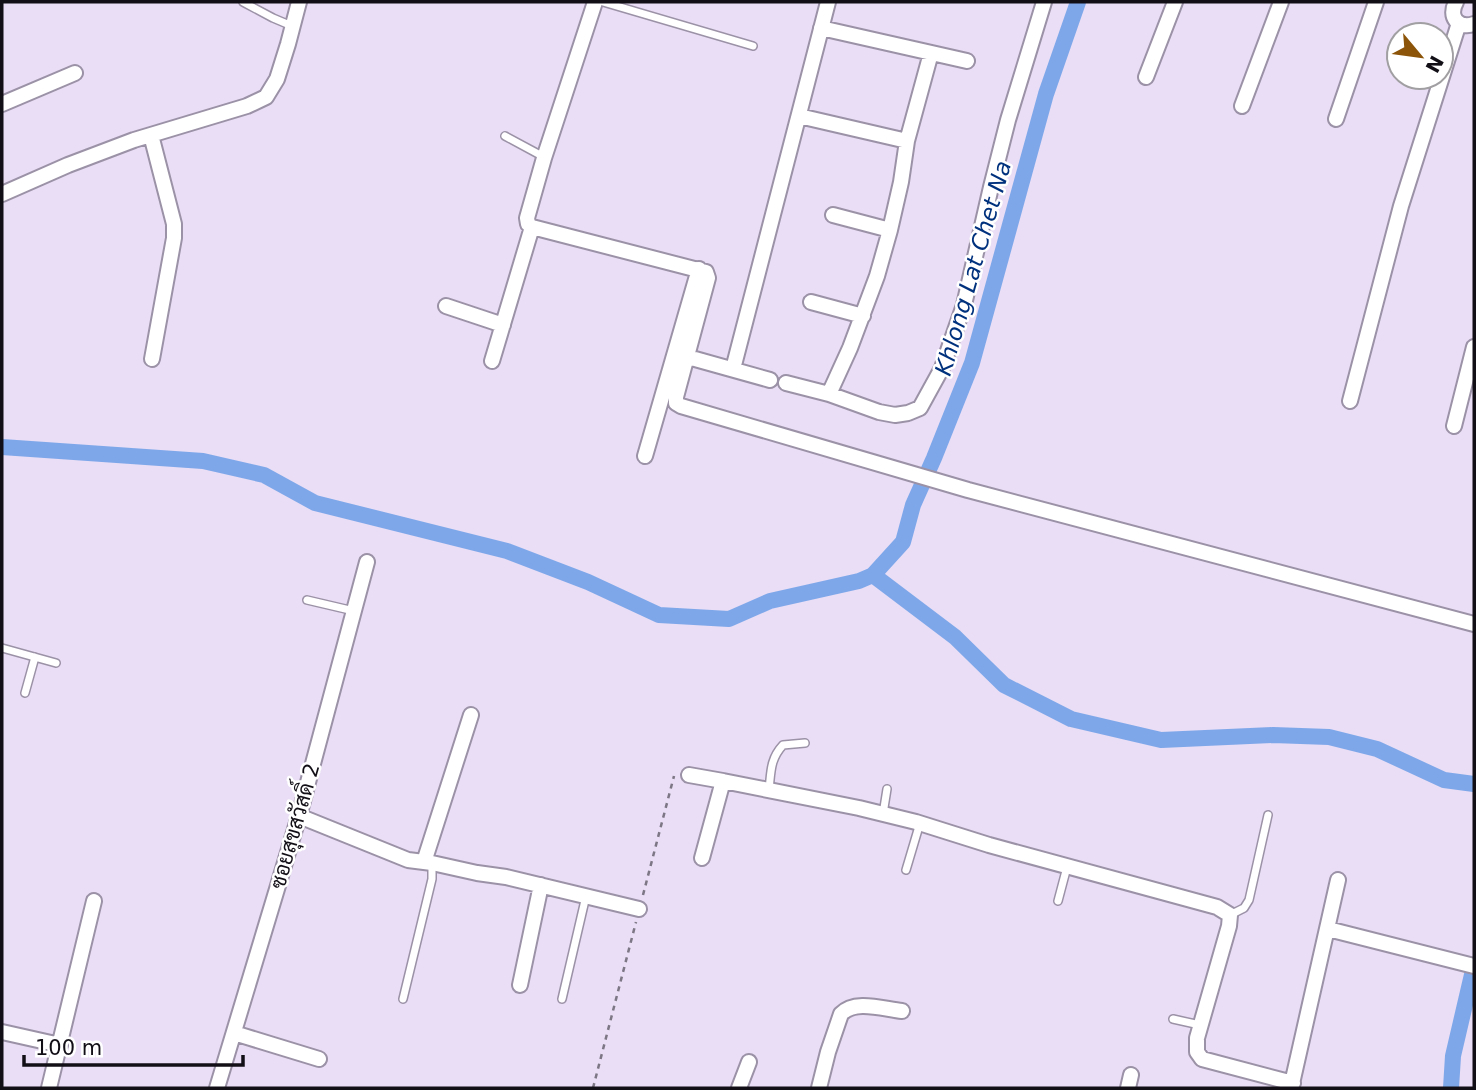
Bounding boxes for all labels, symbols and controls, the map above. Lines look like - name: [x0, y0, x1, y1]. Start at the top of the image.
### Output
- north arrow: [1385, 21, 1455, 91]
- text: N: [1421, 52, 1448, 77]
- water label: Khlong Lat Chet Na: [930, 158, 1016, 378]
- street label: ซอยสุขสวัสดิ์ 2: [258, 758, 326, 892]
- scale bar: [24, 1024, 243, 1068]
- text: 100 m: [35, 1036, 102, 1060]

